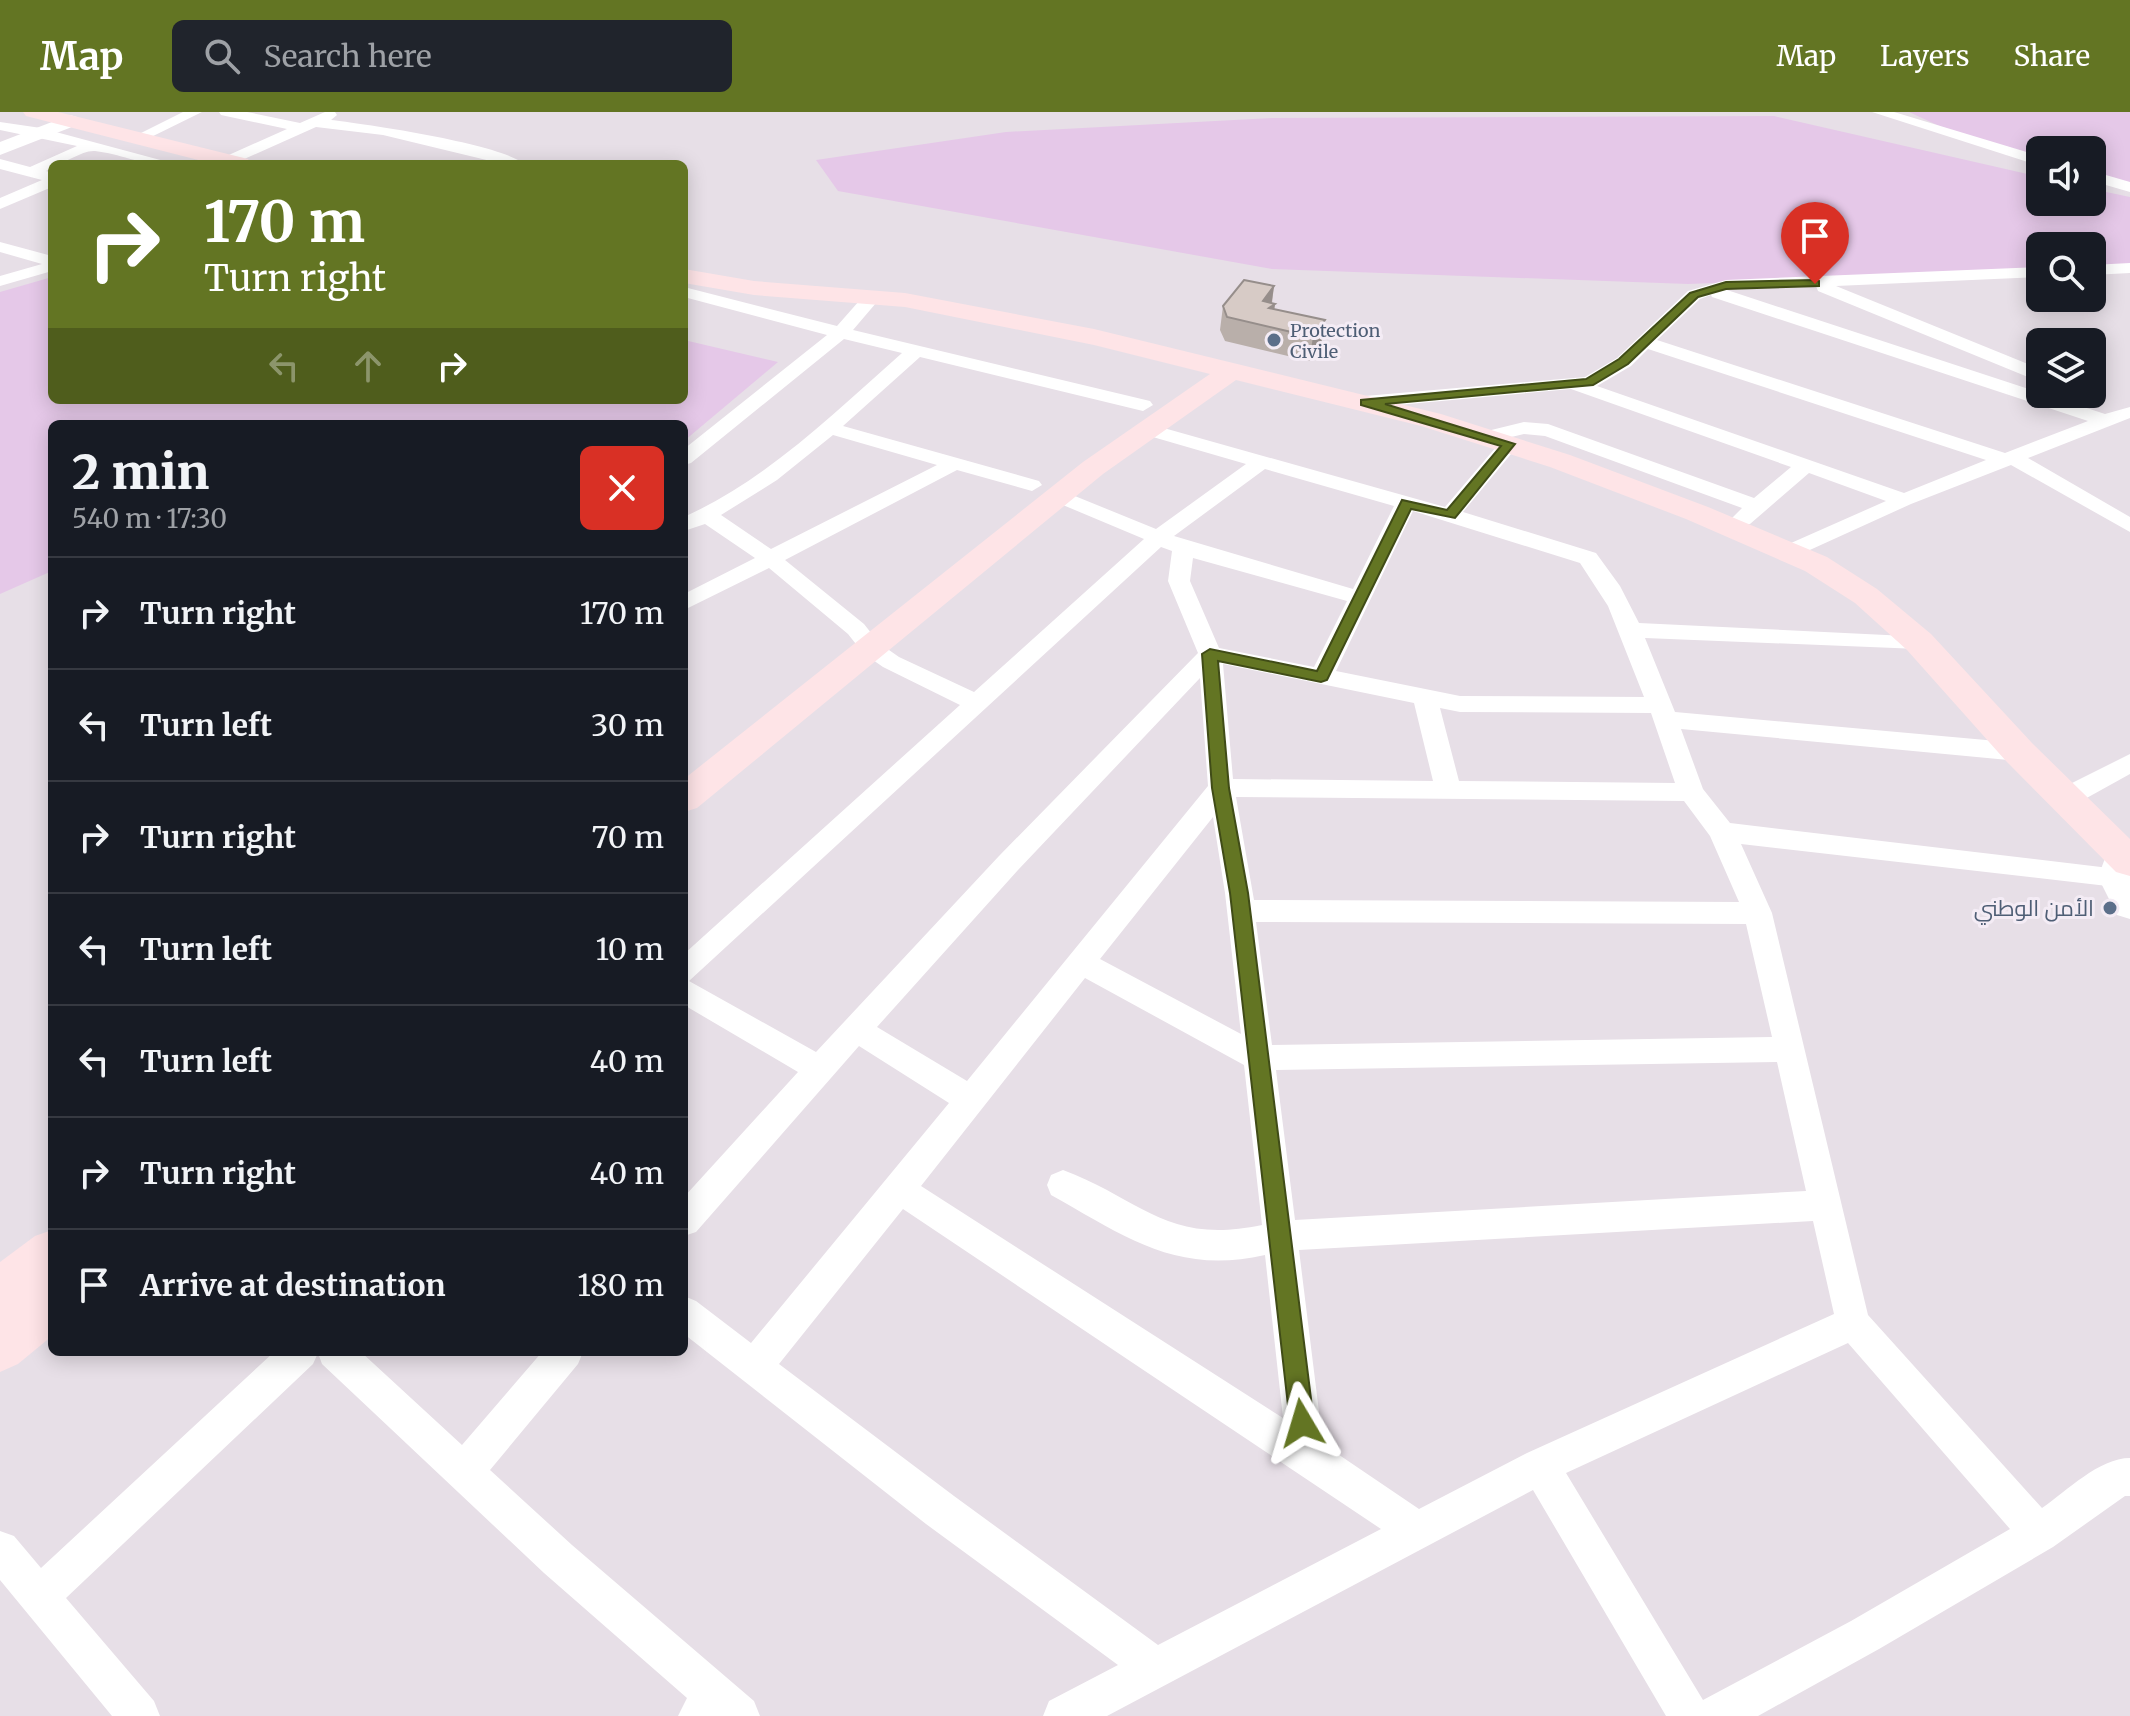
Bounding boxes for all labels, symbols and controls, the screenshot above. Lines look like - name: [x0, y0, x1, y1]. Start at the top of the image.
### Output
- search box: [172, 20, 732, 92]
- text: Map: [40, 33, 124, 80]
- icon: search: [200, 34, 244, 78]
- text: Search here: [264, 37, 432, 75]
- text: Map: [1776, 38, 1836, 74]
- text: Layers: [1880, 38, 1969, 74]
- text: Share: [2013, 38, 2090, 74]
- map controls: [2026, 136, 2106, 408]
- button: sound: [2026, 136, 2106, 216]
- text: 170 m: [204, 187, 365, 257]
- icon: right: [72, 192, 176, 296]
- pin: [1781, 202, 1849, 284]
- icon: arrive: [1793, 214, 1837, 258]
- button: search: [2026, 232, 2106, 312]
- text: Turn right: [204, 256, 386, 301]
- place label: Protection Civile: [1290, 319, 1381, 363]
- button: layers: [2026, 328, 2106, 408]
- marker: Protection Civile: [1265, 331, 1283, 349]
- icon: left: [262, 344, 306, 388]
- icon: ahead: [346, 344, 390, 388]
- icon: right: [430, 344, 474, 388]
- text: 2 min: [72, 442, 209, 502]
- button: close: [580, 446, 664, 530]
- text: 540 m · 17:30: [72, 502, 227, 535]
- icon: right: [72, 591, 116, 635]
- text: Turn right: [140, 594, 296, 632]
- text: 170 m: [580, 594, 664, 632]
- icon: left: [72, 703, 116, 747]
- text: Turn left: [140, 706, 272, 744]
- text: 30 m: [591, 706, 664, 744]
- icon: right: [72, 815, 116, 859]
- text: Turn right: [140, 818, 296, 856]
- text: 70 m: [591, 818, 664, 856]
- place label: الأمن الوطني: [1974, 894, 2094, 925]
- marker: الأمن الوطني: [2101, 899, 2119, 917]
- icon: left: [72, 927, 116, 971]
- text: Turn left: [140, 930, 272, 968]
- text: 10 m: [596, 930, 664, 968]
- icon: left: [72, 1039, 116, 1083]
- text: Turn left: [140, 1042, 272, 1080]
- text: 40 m: [590, 1042, 664, 1080]
- icon: right: [72, 1151, 116, 1195]
- text: Turn right: [140, 1154, 296, 1192]
- text: 40 m: [590, 1154, 664, 1192]
- icon: arrive: [72, 1263, 116, 1307]
- text: Arrive at destination: [140, 1266, 446, 1304]
- text: 180 m: [577, 1266, 664, 1304]
- position arrow: [1260, 1381, 1344, 1465]

